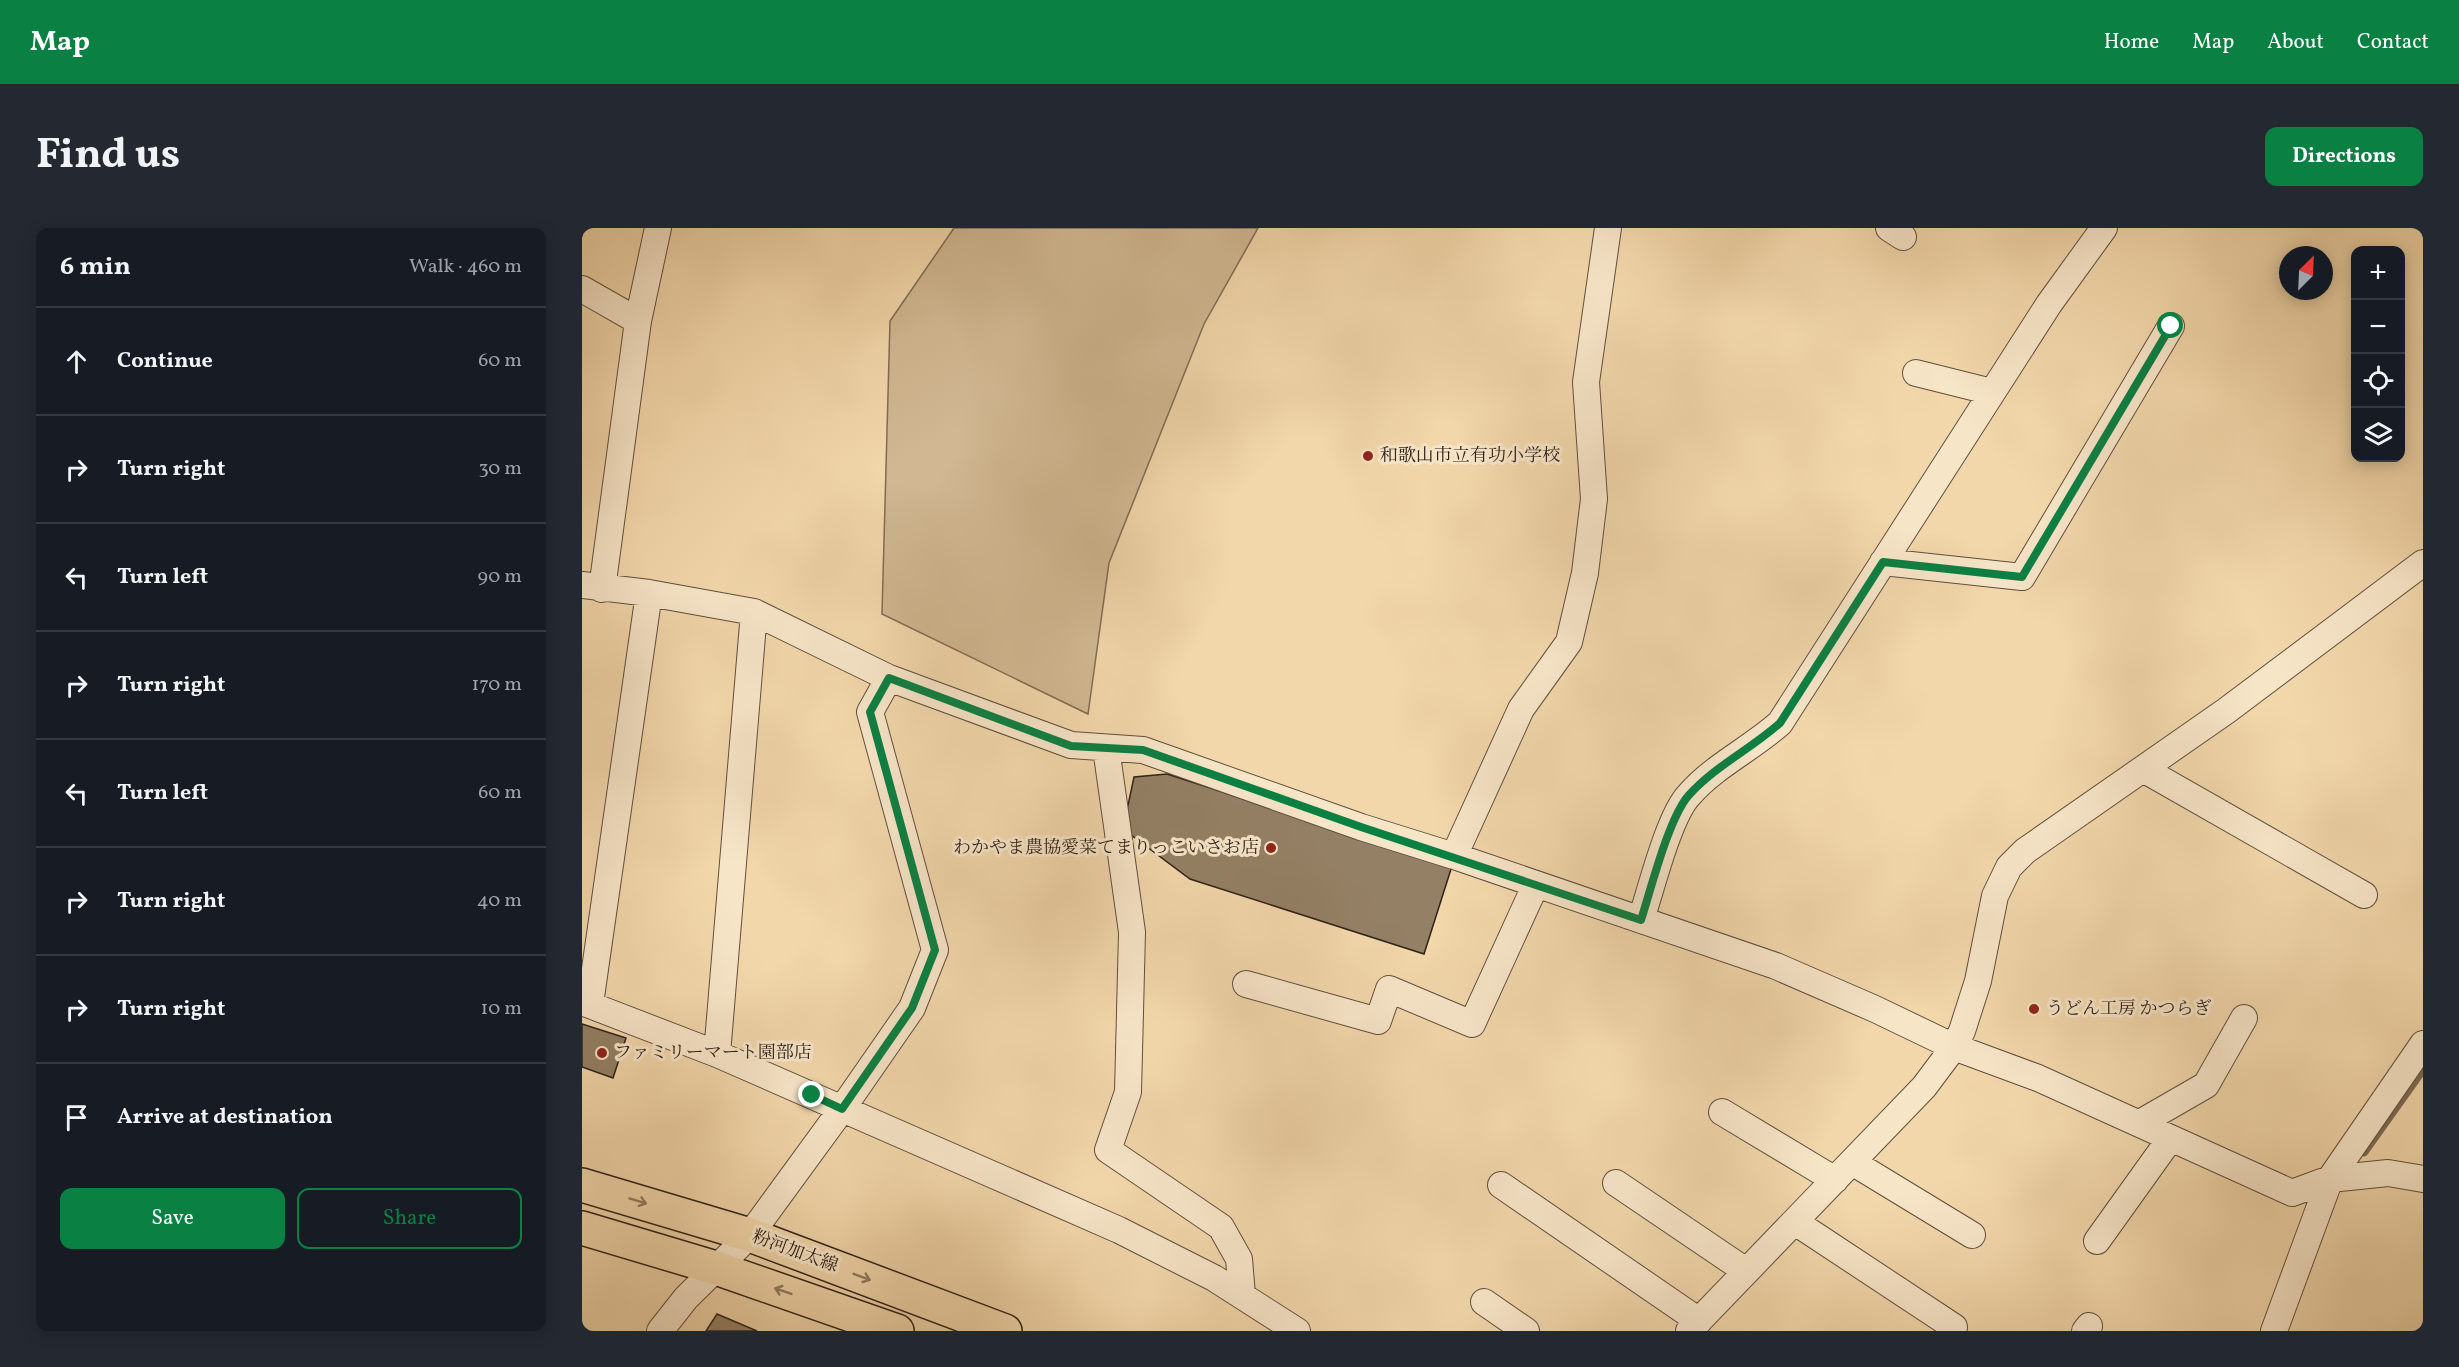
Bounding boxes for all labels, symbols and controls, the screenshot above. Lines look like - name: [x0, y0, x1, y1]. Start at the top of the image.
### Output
- text: Map: [30, 23, 90, 62]
- text: Home: [2104, 28, 2159, 57]
- text: Map: [2192, 28, 2234, 57]
- text: About: [2267, 28, 2324, 57]
- text: Contact: [2357, 28, 2429, 57]
- text: Find us: [36, 127, 180, 186]
- button: Directions: [2265, 127, 2423, 186]
- north arrow: [2279, 246, 2333, 300]
- map controls: [2351, 246, 2405, 462]
- button: +: [2351, 246, 2405, 300]
- text: 6 min: [60, 249, 131, 285]
- text: Walk · 460 m: [409, 253, 522, 281]
- button: −: [2351, 300, 2405, 354]
- route start: [2157, 312, 2183, 338]
- icon: ahead: [60, 345, 93, 378]
- text: Continue: [117, 346, 213, 377]
- text: 60 m: [478, 347, 522, 375]
- button: locate: [2351, 354, 2405, 408]
- button: layers: [2351, 408, 2405, 462]
- place label: 和歌山市立有功小学校: [1380, 444, 1560, 469]
- marker: 和歌山市立有功小学校: [1361, 449, 1375, 463]
- icon: right: [60, 453, 93, 486]
- text: Turn right: [117, 454, 225, 485]
- text: 30 m: [478, 455, 522, 483]
- icon: left: [60, 561, 93, 594]
- text: Turn left: [117, 562, 208, 593]
- text: 90 m: [478, 563, 522, 591]
- icon: right: [60, 669, 93, 702]
- text: Turn right: [117, 670, 225, 701]
- text: 170 m: [472, 671, 522, 699]
- icon: left: [60, 777, 93, 810]
- text: Turn left: [117, 778, 208, 809]
- text: 60 m: [478, 779, 522, 807]
- place label: わかやま農協愛菜てまりっこいさお店: [953, 836, 1259, 861]
- marker: わかやま農協愛菜てまりっこいさお店: [1264, 841, 1278, 855]
- icon: right: [60, 885, 93, 918]
- text: Turn right: [117, 886, 225, 917]
- text: 40 m: [477, 887, 522, 915]
- icon: right: [60, 993, 93, 1026]
- text: Turn right: [117, 994, 225, 1025]
- text: 10 m: [481, 995, 522, 1023]
- place label: うどん工房 かつらぎ: [2046, 997, 2212, 1022]
- marker: うどん工房 かつらぎ: [2027, 1002, 2041, 1016]
- place label: ファミリーマート園部店: [614, 1041, 812, 1066]
- marker: ファミリーマート園部店: [595, 1046, 609, 1060]
- route end: [798, 1081, 824, 1107]
- icon: arrive: [60, 1101, 93, 1134]
- text: Arrive at destination: [117, 1102, 333, 1133]
- button: Save: [60, 1188, 285, 1249]
- button: Share: [297, 1188, 522, 1249]
- one-way arrow: [628, 1196, 647, 1207]
- street label: 粉河加太線: [748, 1225, 842, 1279]
- one-way arrow: [853, 1273, 871, 1284]
- one-way arrow: [774, 1285, 793, 1296]

